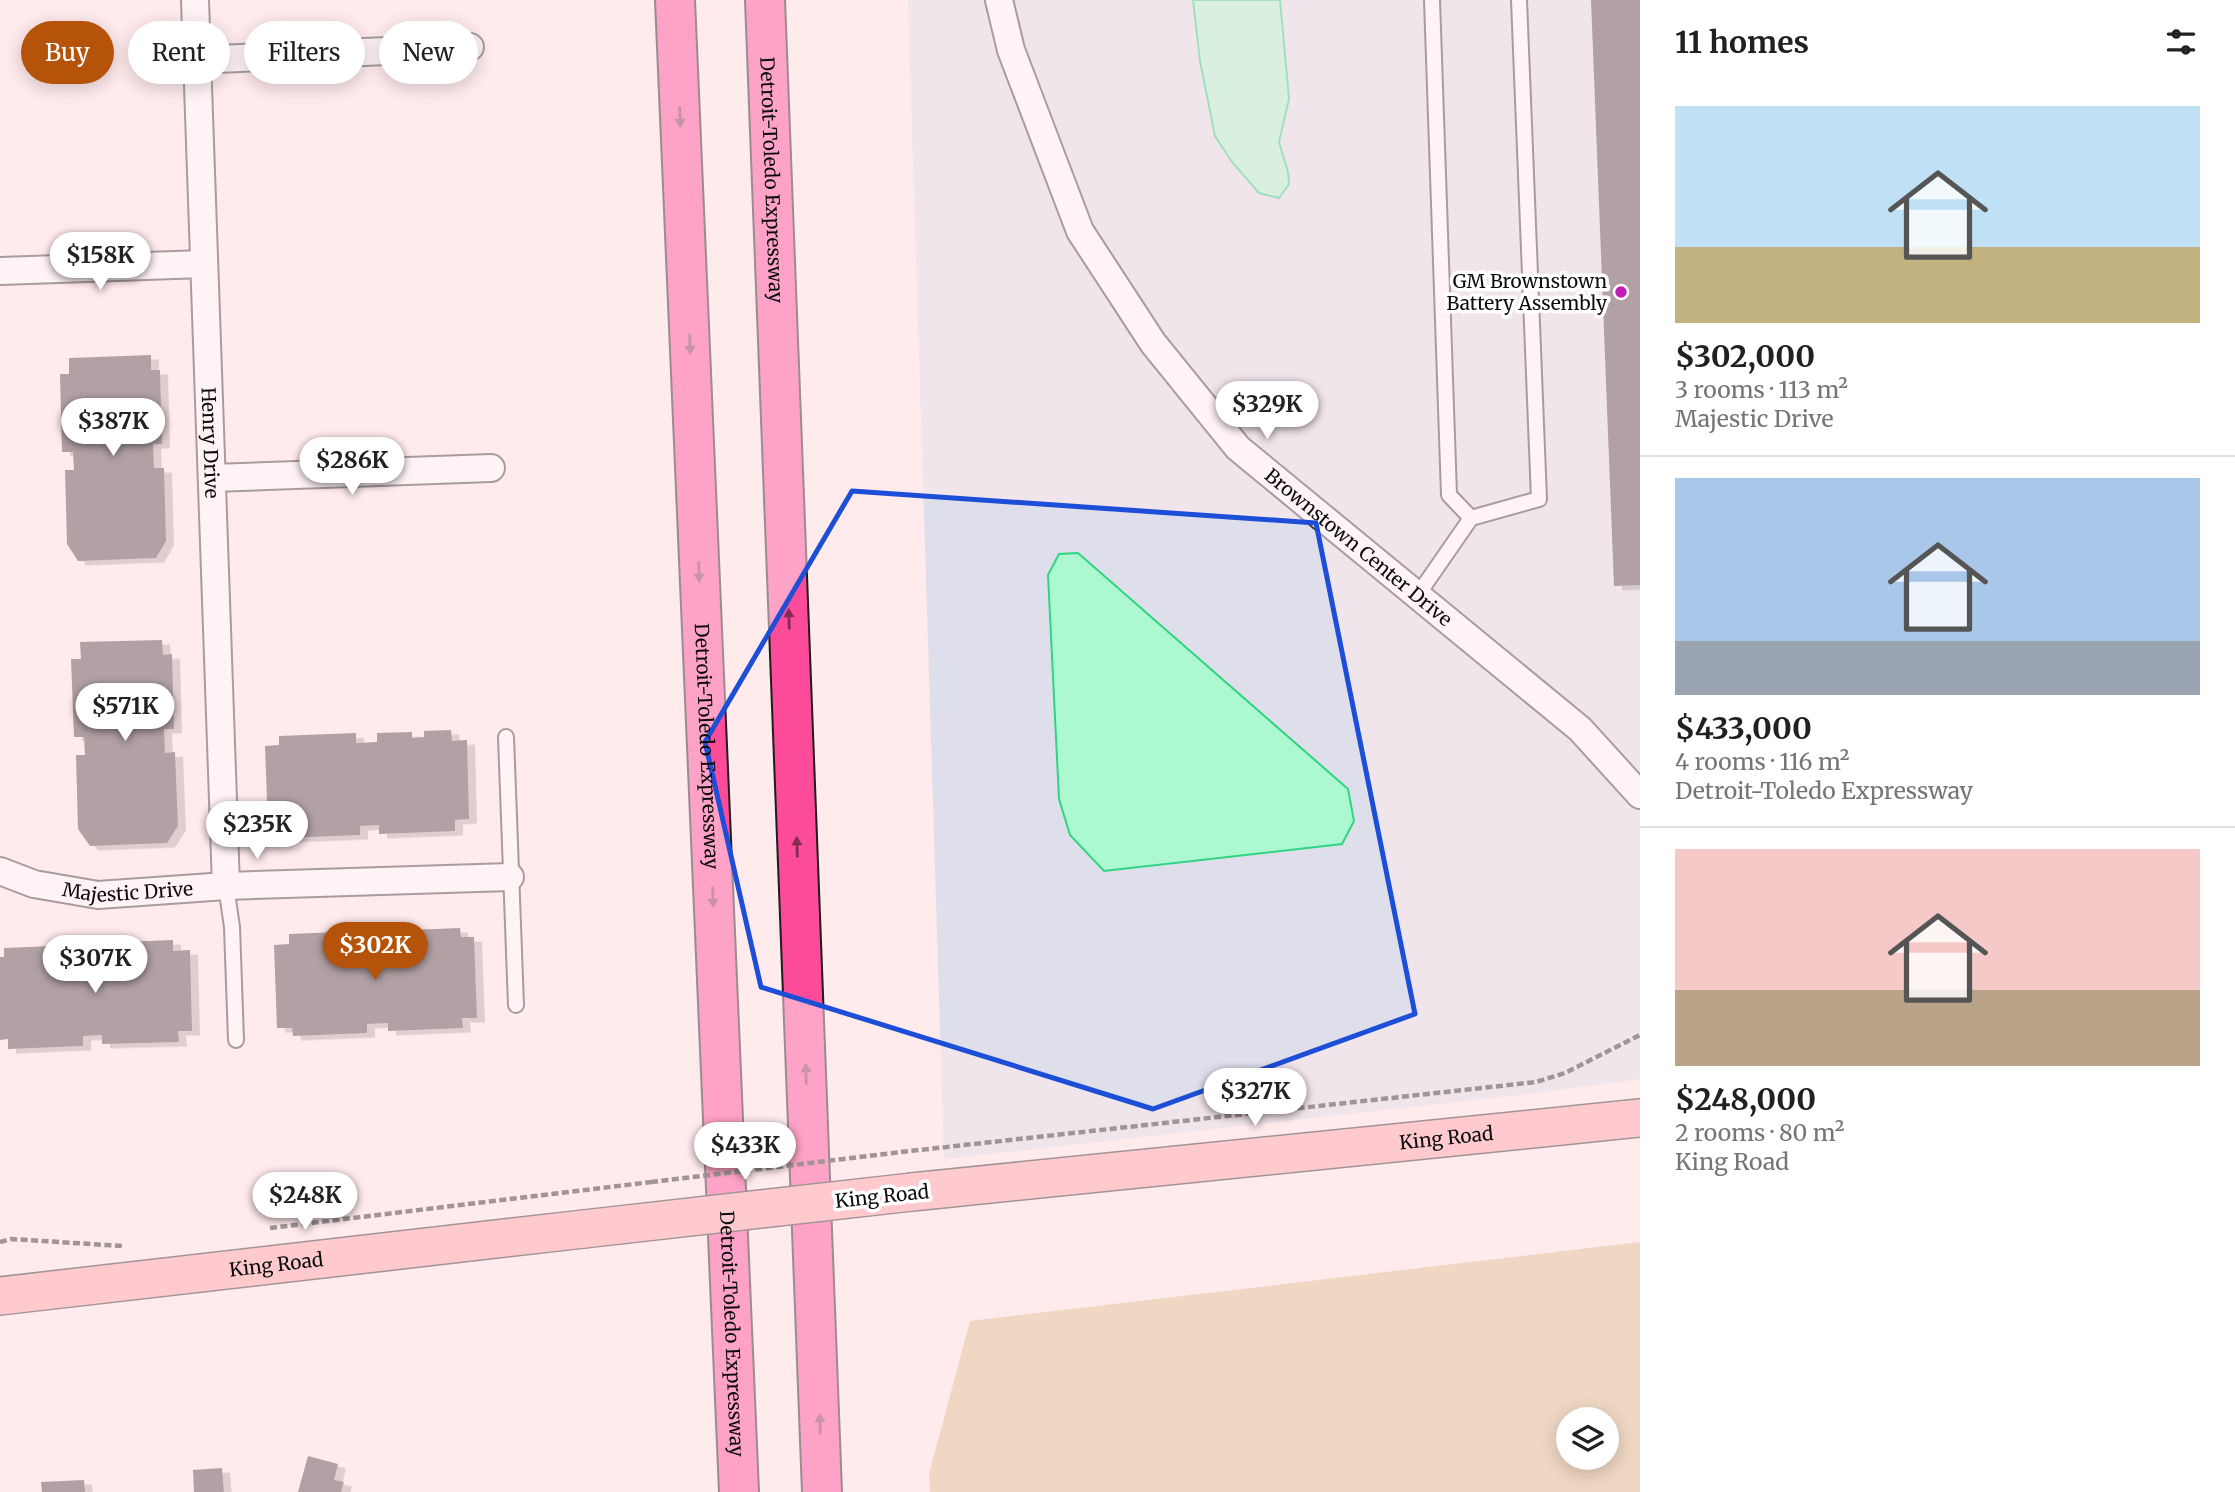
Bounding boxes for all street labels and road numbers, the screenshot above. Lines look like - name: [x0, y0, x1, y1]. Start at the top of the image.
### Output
- street label: Detroit-Toledo Expressway: [755, 56, 789, 303]
- street label: Henry Drive: [197, 387, 224, 499]
- street label: Brownstown Center Drive: [1260, 463, 1457, 631]
- street label: Detroit-Toledo Expressway: [690, 623, 724, 870]
- street label: Majestic Drive: [61, 876, 194, 907]
- street label: King Road: [1398, 1121, 1494, 1154]
- street label: King Road: [834, 1179, 930, 1213]
- street label: Detroit-Toledo Expressway: [715, 1210, 749, 1457]
- street label: King Road: [228, 1247, 324, 1282]

